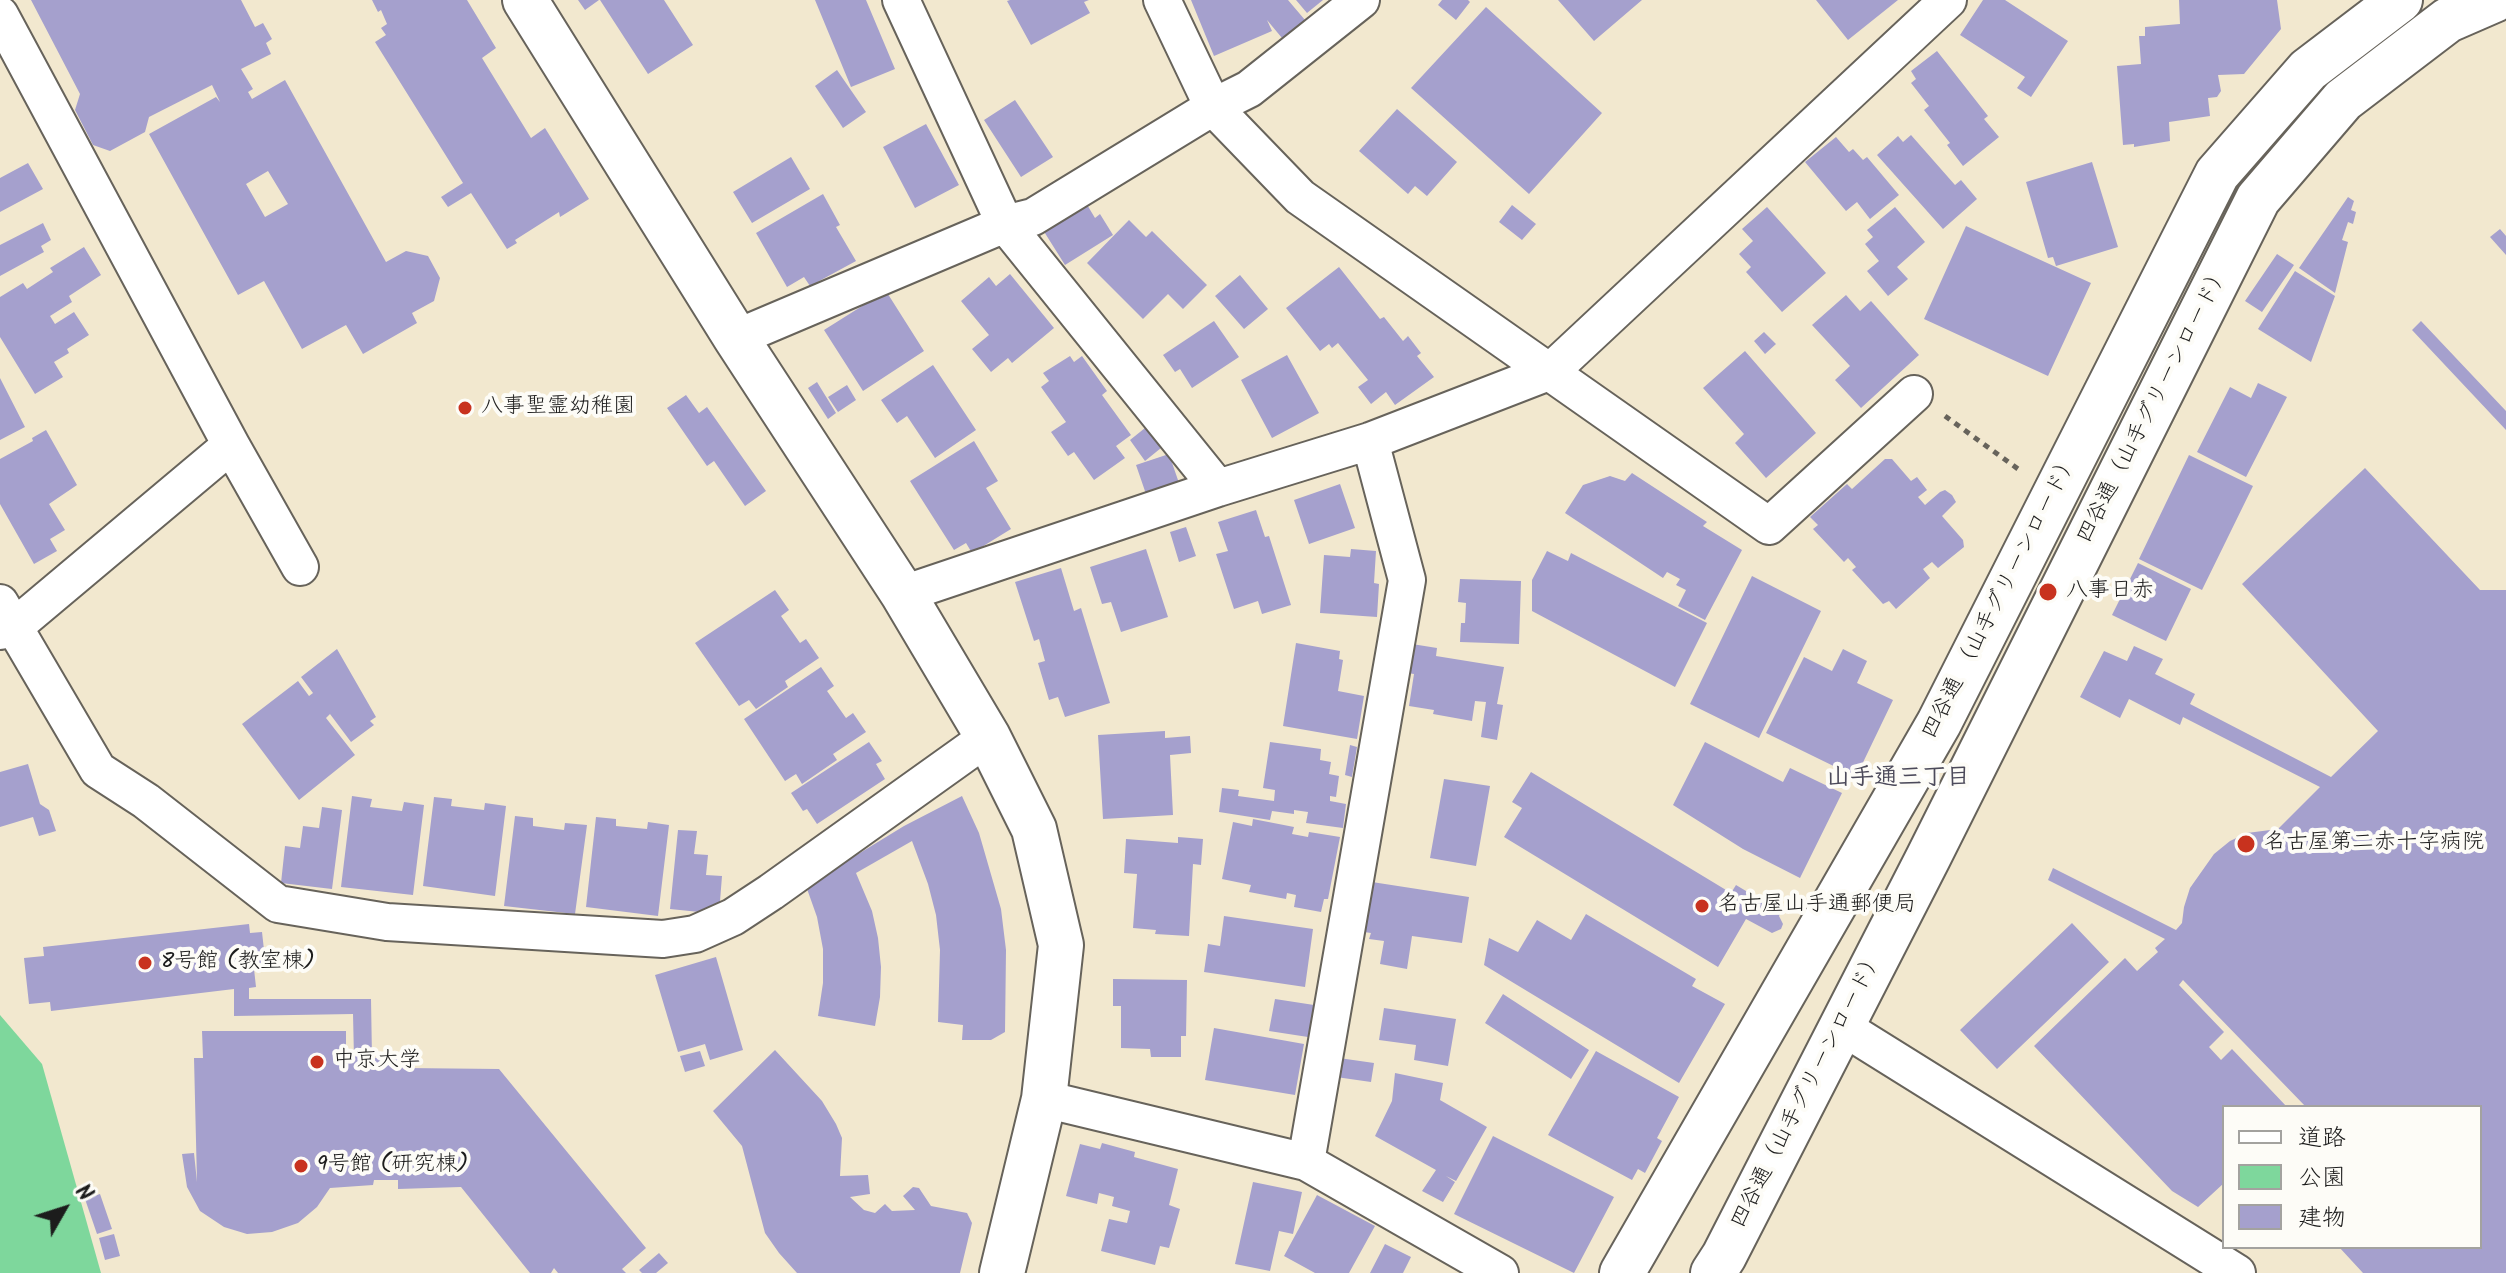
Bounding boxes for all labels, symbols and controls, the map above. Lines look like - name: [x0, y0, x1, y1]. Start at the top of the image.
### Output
- street label: 四谷通（山手グリーンロード）: [2073, 262, 2237, 548]
- place label: 八事聖霊幼稚園: [481, 395, 635, 421]
- marker: 八事聖霊幼稚園: [456, 399, 474, 417]
- street label: 四谷通 （山手グリーンロード）: [1918, 450, 2086, 744]
- place label: 八事日赤: [2066, 579, 2154, 605]
- marker: 八事日赤: [2037, 581, 2059, 603]
- district label: 山手通三丁目: [1826, 766, 1970, 794]
- place label: 名古屋第二赤十字病院: [2264, 831, 2484, 857]
- marker: 名古屋第二赤十字病院: [2235, 833, 2257, 855]
- place label: 名古屋山手通郵便局: [1718, 893, 1916, 919]
- marker: 名古屋山手通郵便局: [1693, 897, 1711, 915]
- street label: 四谷通（山手グリーンロード）: [1727, 947, 1891, 1233]
- place label: 8号館 (教室棟): [161, 950, 315, 976]
- marker: 8号館 (教室棟): [136, 954, 154, 972]
- place label: 中京大学: [333, 1049, 421, 1075]
- marker: 中京大学: [308, 1053, 326, 1071]
- legend: [2222, 1105, 2482, 1249]
- text: 道路: [2298, 1119, 2346, 1158]
- place label: 9号館 (研究棟): [317, 1153, 468, 1179]
- marker: 9号館 (研究棟): [292, 1157, 310, 1175]
- text: 公園: [2298, 1159, 2346, 1198]
- north arrow: [24, 1169, 104, 1249]
- text: N: [65, 1177, 101, 1210]
- text: 建物: [2298, 1199, 2346, 1238]

